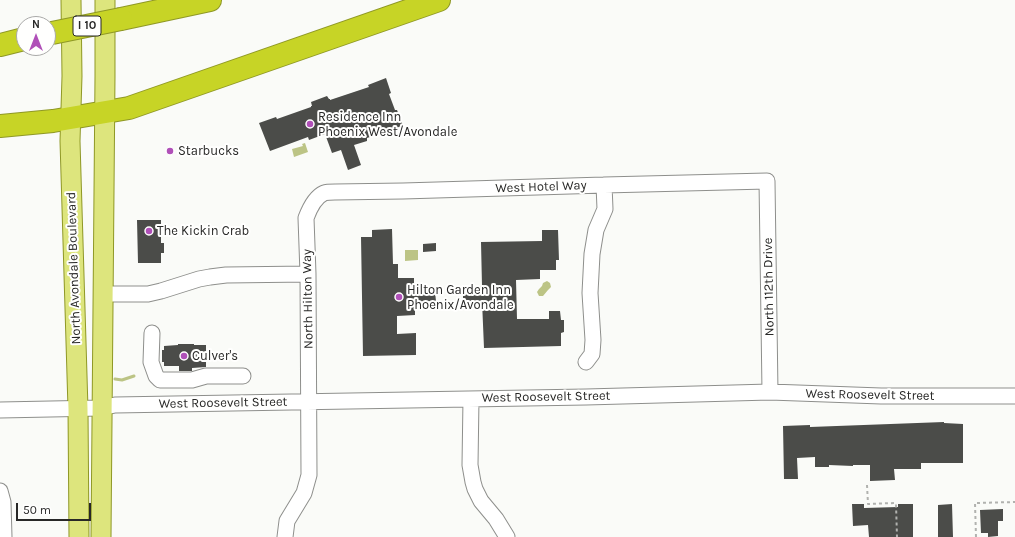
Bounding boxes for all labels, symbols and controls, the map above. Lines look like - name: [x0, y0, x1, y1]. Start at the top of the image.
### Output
- north arrow: [16, 16, 56, 56]
- road number: I 10: [73, 16, 101, 36]
- text: N: [32, 18, 40, 31]
- place label: Residence Inn Phoenix West/Avondale: [318, 109, 457, 140]
- marker: Residence Inn Phoenix West/Avondale: [305, 119, 315, 129]
- place label: Starbucks: [178, 143, 239, 159]
- marker: Starbucks: [165, 146, 175, 156]
- street label: West Hotel Way: [495, 178, 587, 196]
- street label: North Avondale Boulevard: [64, 191, 84, 345]
- place label: The Kickin Crab: [157, 223, 249, 239]
- marker: The Kickin Crab: [144, 226, 154, 236]
- street label: North 112th Drive: [760, 237, 778, 337]
- street label: North Hilton Way: [299, 249, 317, 349]
- place label: Hilton Garden Inn Phoenix/Avondale: [407, 282, 514, 313]
- marker: Hilton Garden Inn Phoenix/Avondale: [394, 292, 404, 302]
- place label: Culver's: [192, 348, 238, 364]
- marker: Culver's: [179, 351, 189, 361]
- street label: West Roosevelt Street: [805, 386, 935, 404]
- street label: West Roosevelt Street: [481, 388, 611, 406]
- street label: West Roosevelt Street: [158, 394, 288, 412]
- scale bar: [18, 495, 93, 521]
- text: 50 m: [23, 503, 51, 517]

